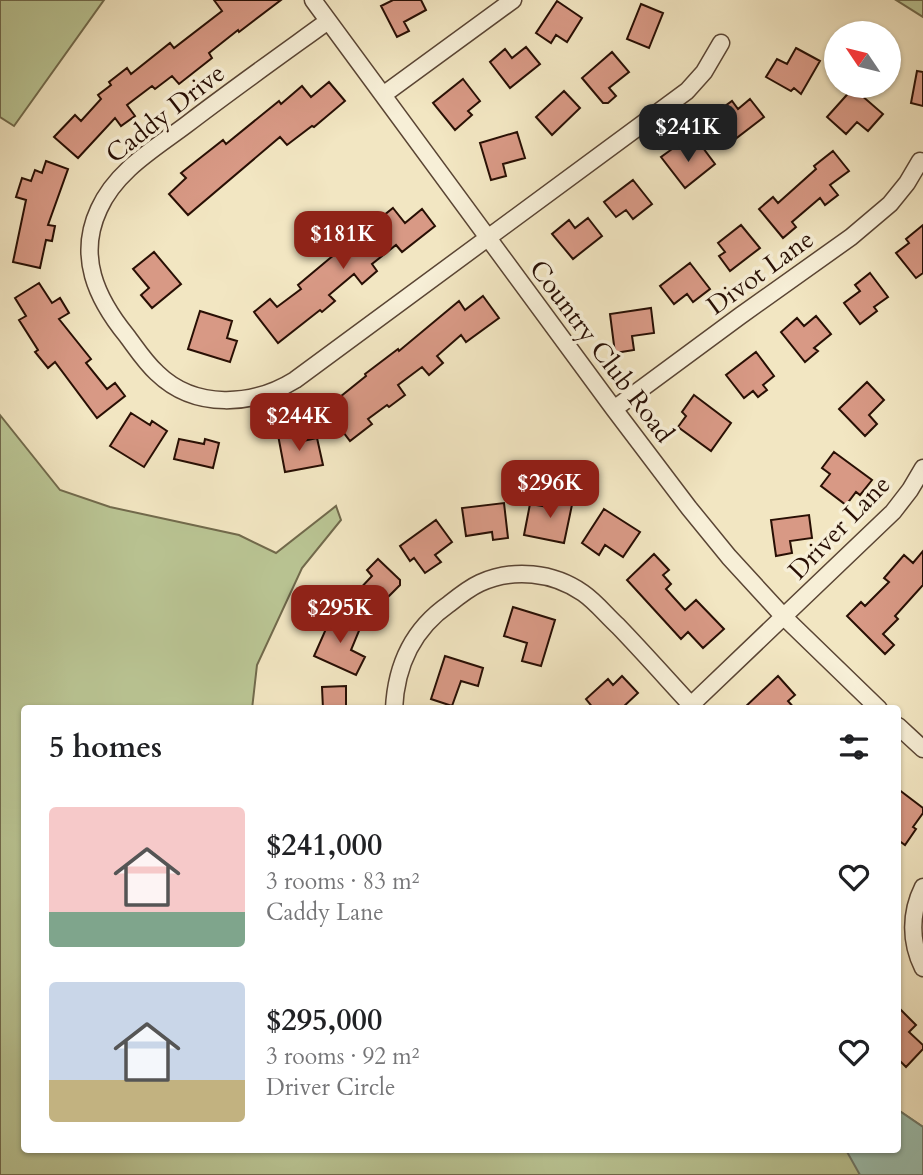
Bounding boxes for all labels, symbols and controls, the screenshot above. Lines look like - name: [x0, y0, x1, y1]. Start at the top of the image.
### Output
- north arrow: [824, 21, 901, 98]
- map controls: [824, 21, 901, 98]
- street label: Caddy Drive: [98, 56, 232, 171]
- pin: $241K: [639, 104, 737, 164]
- text: $241K: [655, 111, 721, 142]
- pin: $181K: [294, 212, 392, 271]
- text: $181K: [310, 218, 376, 249]
- street label: Divot Lane: [700, 222, 821, 323]
- street label: Country Club Road: [521, 253, 682, 450]
- pin: $244K: [250, 393, 348, 453]
- text: $244K: [266, 400, 332, 431]
- pin: $296K: [501, 461, 599, 520]
- text: $296K: [517, 467, 583, 498]
- street label: Driver Lane: [781, 467, 898, 587]
- pin: $295K: [291, 586, 389, 645]
- text: $295K: [307, 592, 373, 623]
- text: 5 homes: [49, 727, 162, 768]
- icon: filters: [835, 728, 873, 766]
- text: $241,000: [266, 825, 382, 866]
- icon: home: [105, 835, 189, 919]
- icon: heart: [835, 858, 873, 896]
- text: 3 rooms · 83 m²: [266, 866, 419, 897]
- text: Caddy Lane: [266, 897, 384, 928]
- text: $295,000: [266, 1000, 382, 1041]
- icon: home: [105, 1010, 189, 1094]
- icon: heart: [835, 1033, 873, 1071]
- text: 3 rooms · 92 m²: [266, 1041, 419, 1072]
- text: Driver Circle: [266, 1072, 395, 1103]

